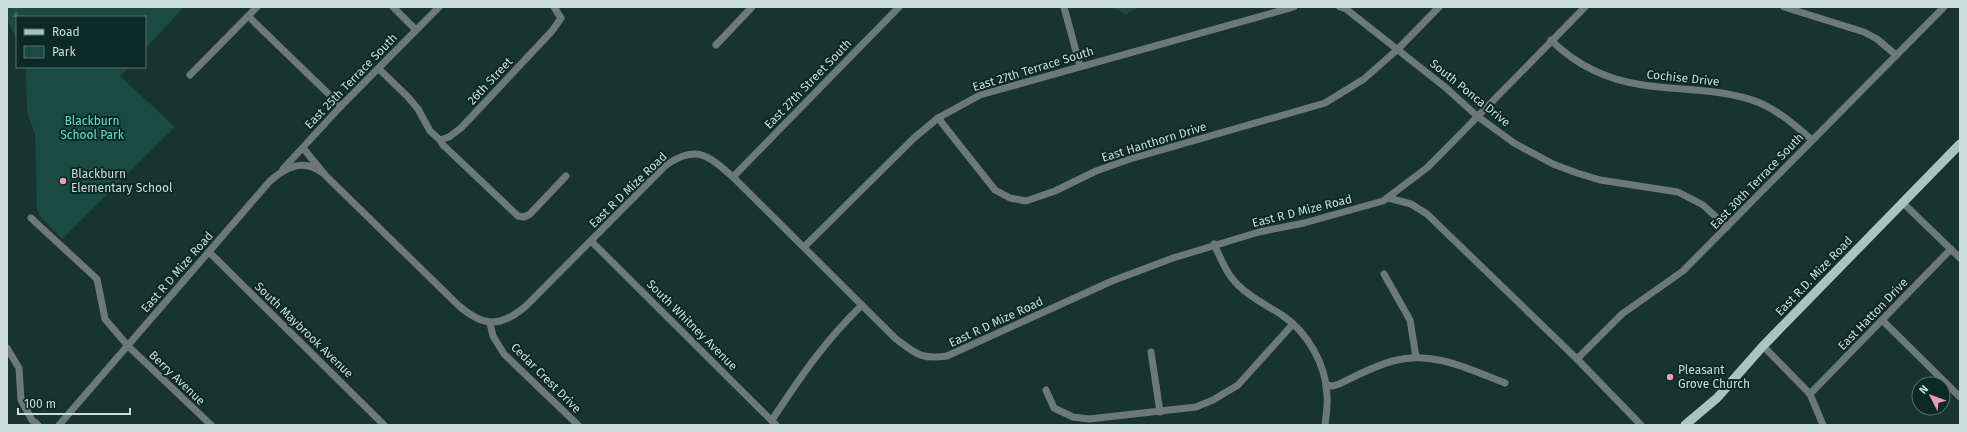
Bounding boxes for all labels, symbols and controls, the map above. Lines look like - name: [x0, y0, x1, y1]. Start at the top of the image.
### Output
- legend: [16, 16, 146, 68]
- text: Road: [52, 25, 80, 39]
- street label: East 25th Terrace South: [302, 31, 400, 131]
- street label: East 27th Street South: [762, 36, 854, 132]
- street label: East 27th Terrace South: [971, 44, 1095, 94]
- text: Park: [52, 45, 76, 59]
- street label: 26th Street: [465, 54, 516, 108]
- street label: South Ponca Drive: [1427, 56, 1513, 130]
- street label: Cochise Drive: [1646, 67, 1720, 89]
- park label: Blackburn School Park: [60, 114, 125, 142]
- street label: East Hanthorn Drive: [1100, 119, 1208, 165]
- street label: East 30th Terrace South: [1708, 130, 1806, 232]
- street label: East R D Mize Road: [586, 149, 670, 231]
- place label: Blackburn Elementary School: [71, 167, 173, 195]
- marker: Blackburn Elementary School: [58, 176, 68, 186]
- street label: East R D Mize Road: [1251, 192, 1353, 230]
- street label: East R D Mize Road: [138, 229, 216, 315]
- street label: East R.D. Mize Road: [1773, 233, 1855, 319]
- street label: East Hatton Drive: [1835, 275, 1911, 353]
- street label: South Whitney Avenue: [644, 277, 740, 373]
- street label: South Maybrook Avenue: [252, 279, 356, 381]
- street label: East R D Mize Road: [947, 294, 1045, 350]
- street label: Cedar Crest Drive: [508, 340, 584, 416]
- street label: Berry Avenue: [146, 348, 208, 408]
- place label: Pleasant Grove Church: [1678, 363, 1750, 391]
- marker: Pleasant Grove Church: [1665, 372, 1675, 382]
- north arrow: [1911, 376, 1951, 416]
- text: N: [1917, 383, 1931, 397]
- scale bar: [18, 390, 130, 416]
- text: 100 m: [24, 397, 56, 411]

